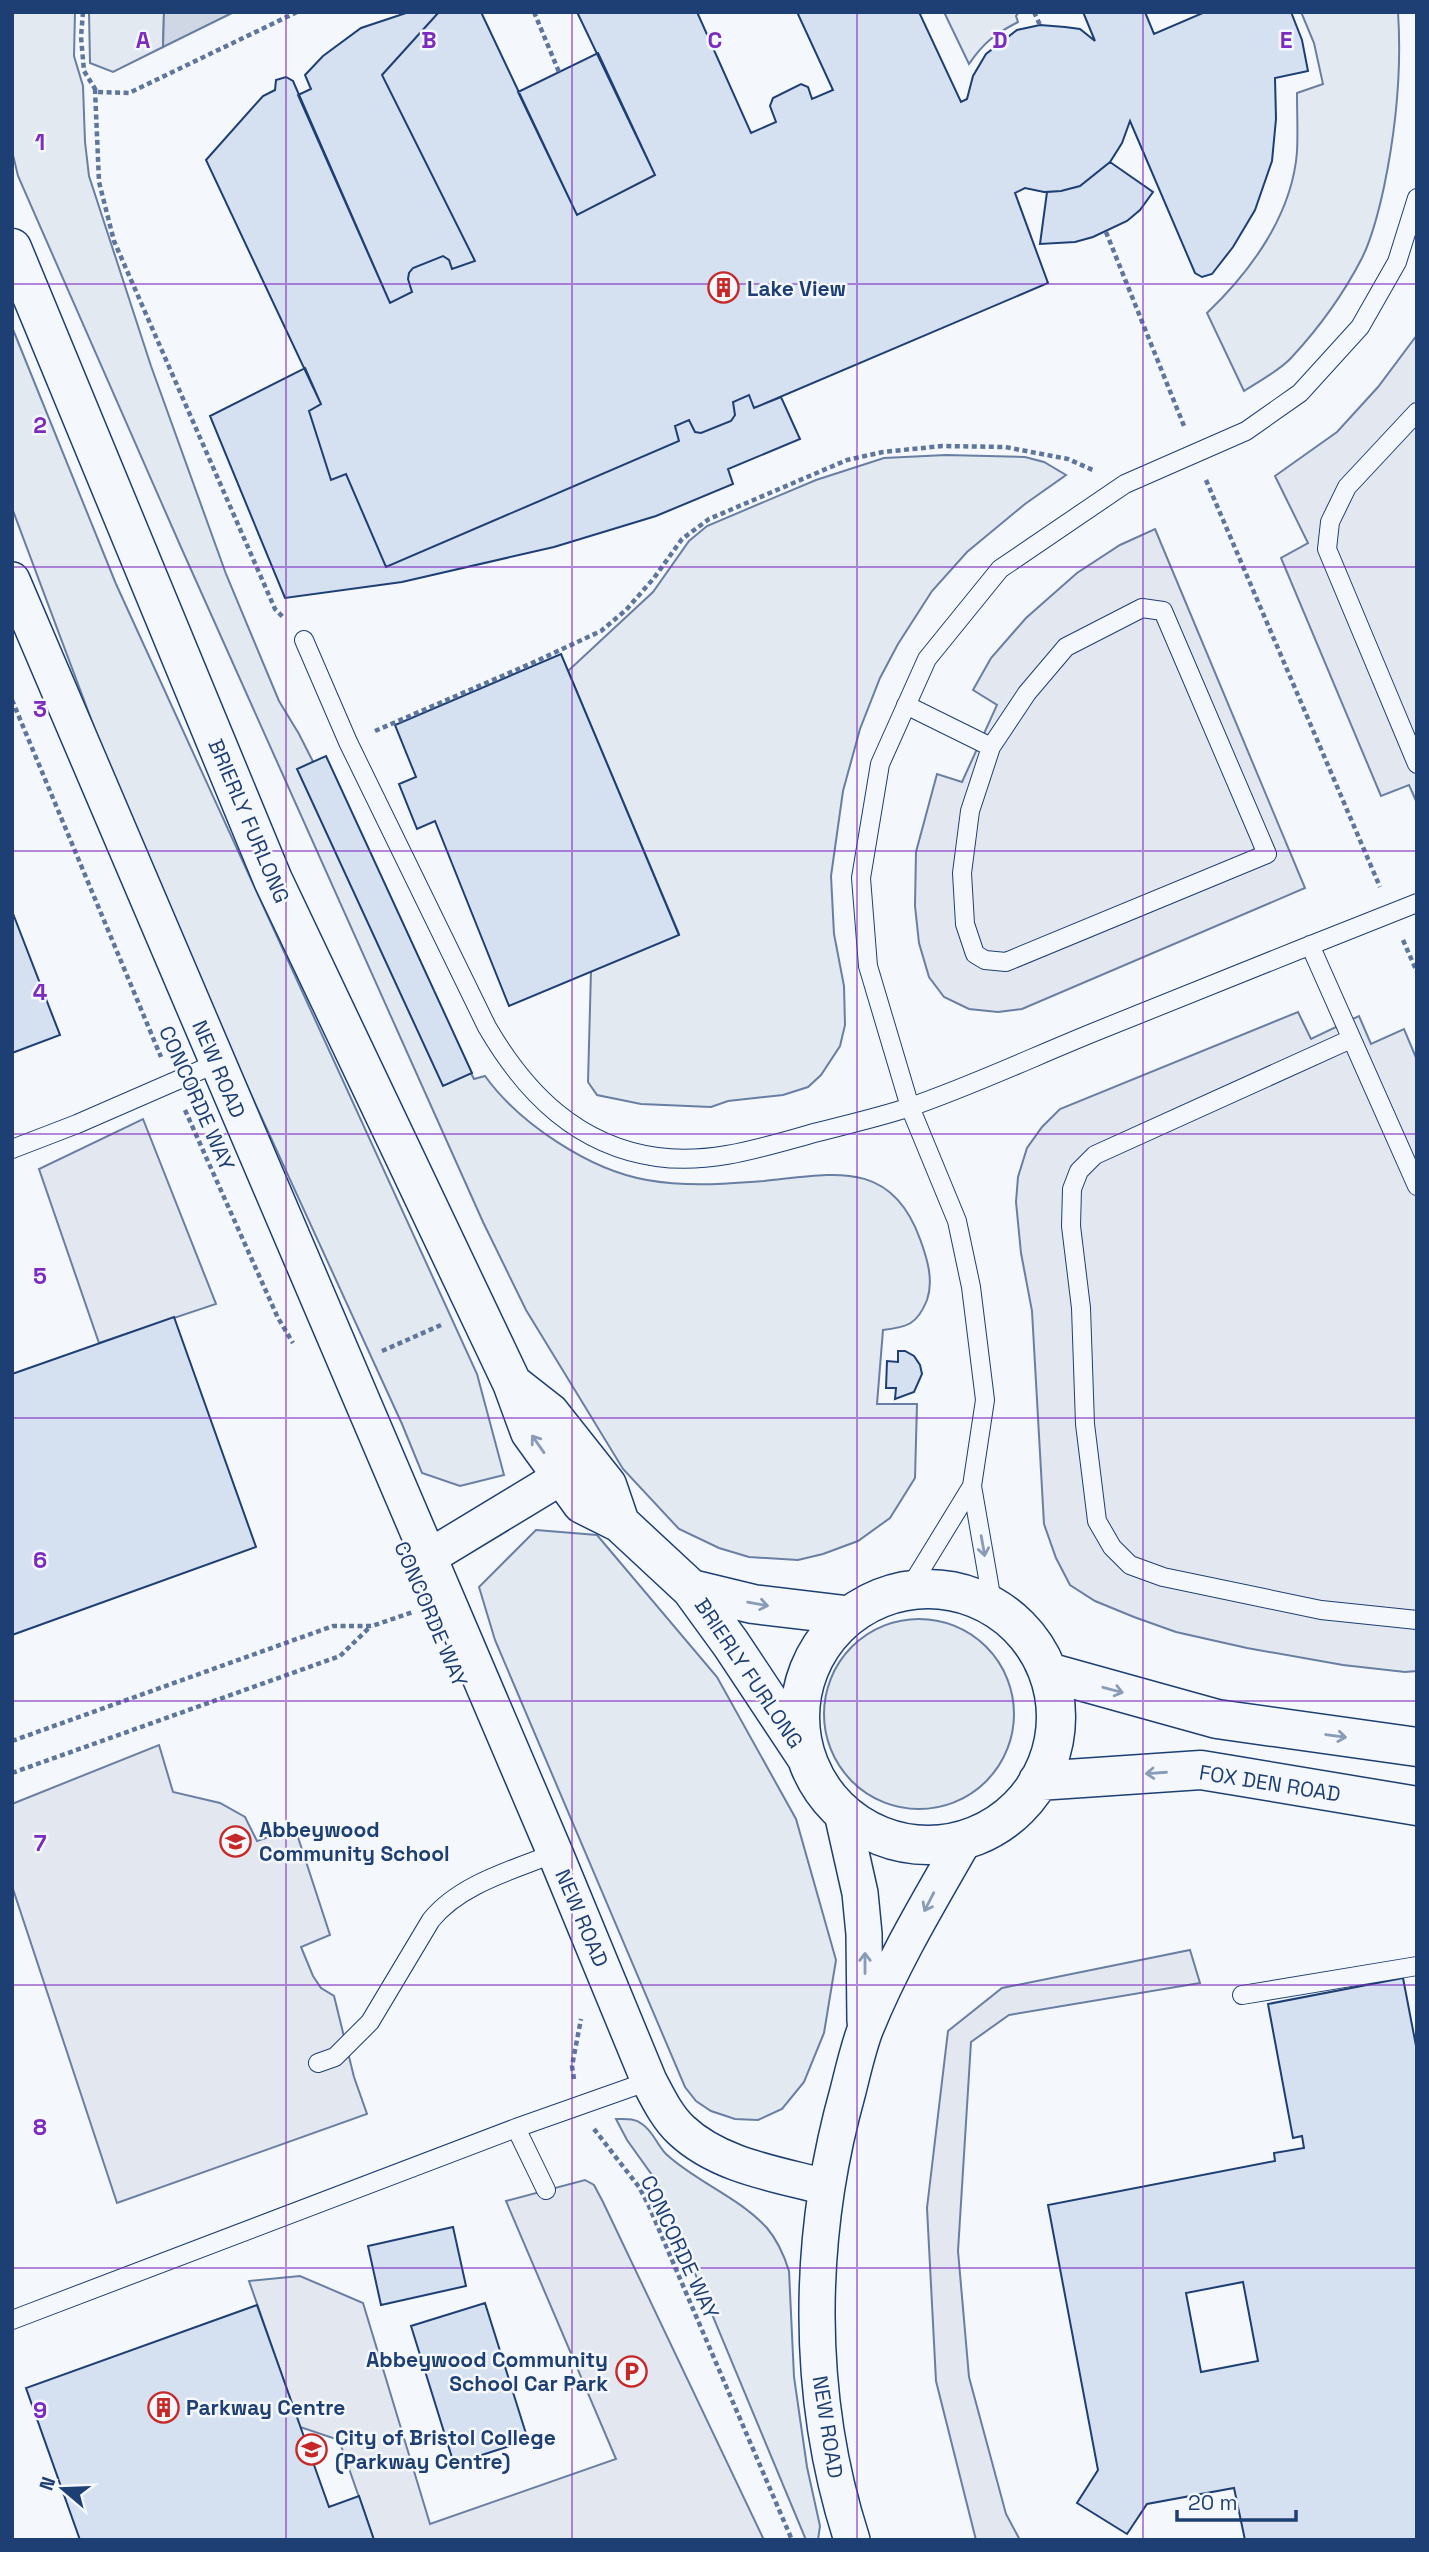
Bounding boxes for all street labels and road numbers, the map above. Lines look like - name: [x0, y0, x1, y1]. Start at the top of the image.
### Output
- street label: BRIERLY FURLONG: [202, 735, 296, 907]
- street label: NEW ROAD: [186, 1016, 252, 1122]
- street label: CONCORDE WAY: [153, 1021, 241, 1175]
- street label: CONCORDE WAY: [388, 1537, 474, 1691]
- street label: BRIERLY FURLONG: [689, 1593, 809, 1753]
- street label: FOX DEN ROAD: [1197, 1758, 1343, 1808]
- street label: NEW ROAD: [549, 1865, 615, 1971]
- street label: CONCORDE WAY: [635, 2171, 725, 2323]
- street label: NEW ROAD: [807, 2374, 849, 2480]

